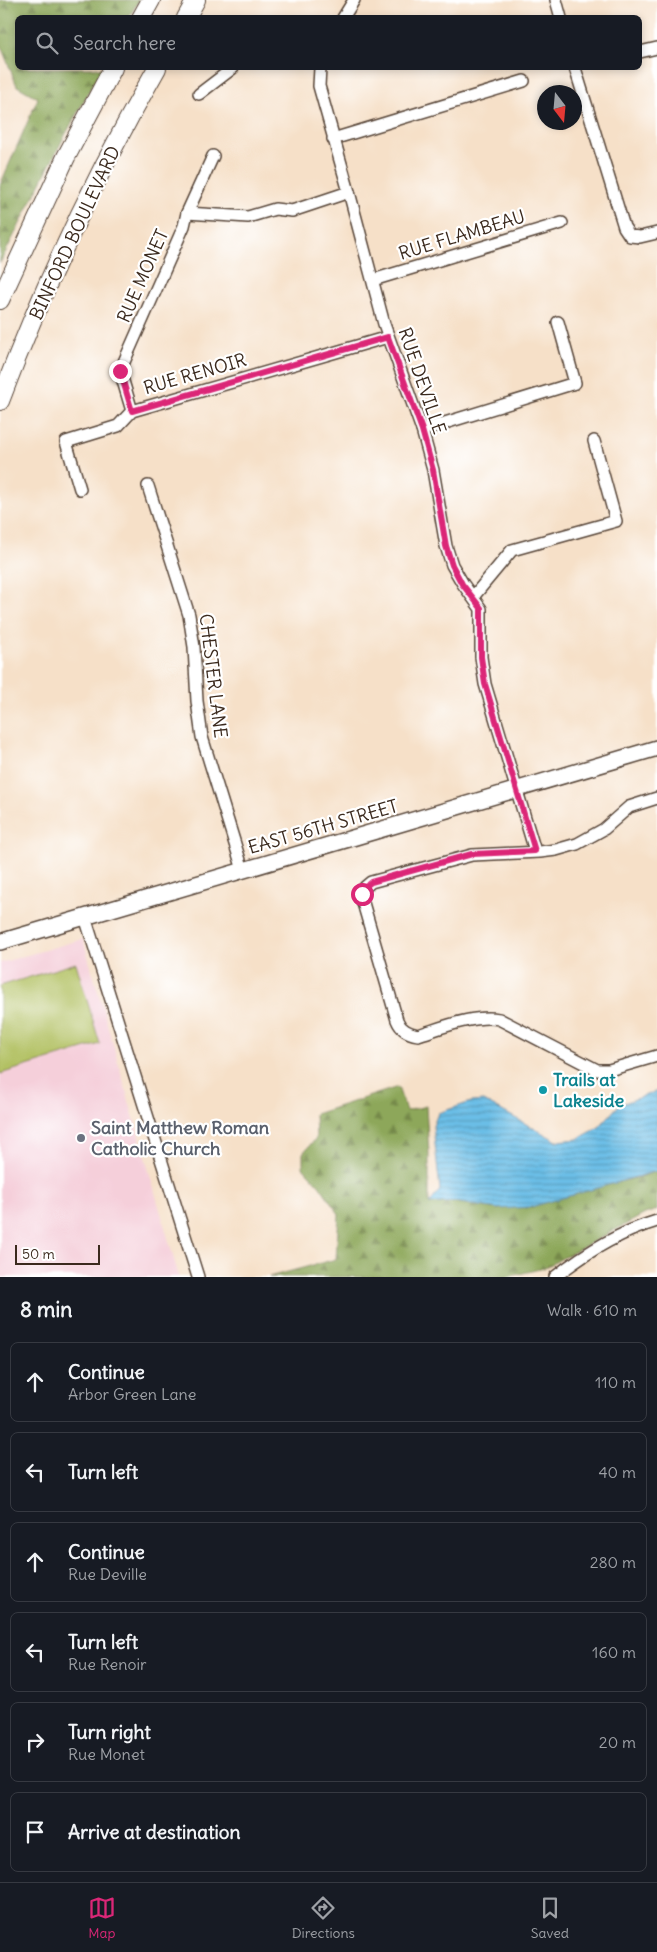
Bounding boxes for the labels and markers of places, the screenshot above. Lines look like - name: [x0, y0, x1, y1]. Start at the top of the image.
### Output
- place label: Trails at Lakeside: [553, 1068, 624, 1112]
- marker: Trails at Lakeside: [537, 1084, 549, 1096]
- place label: Saint Matthew Roman Catholic Church: [91, 1116, 270, 1160]
- marker: Saint Matthew Roman Catholic Church: [75, 1132, 87, 1144]

